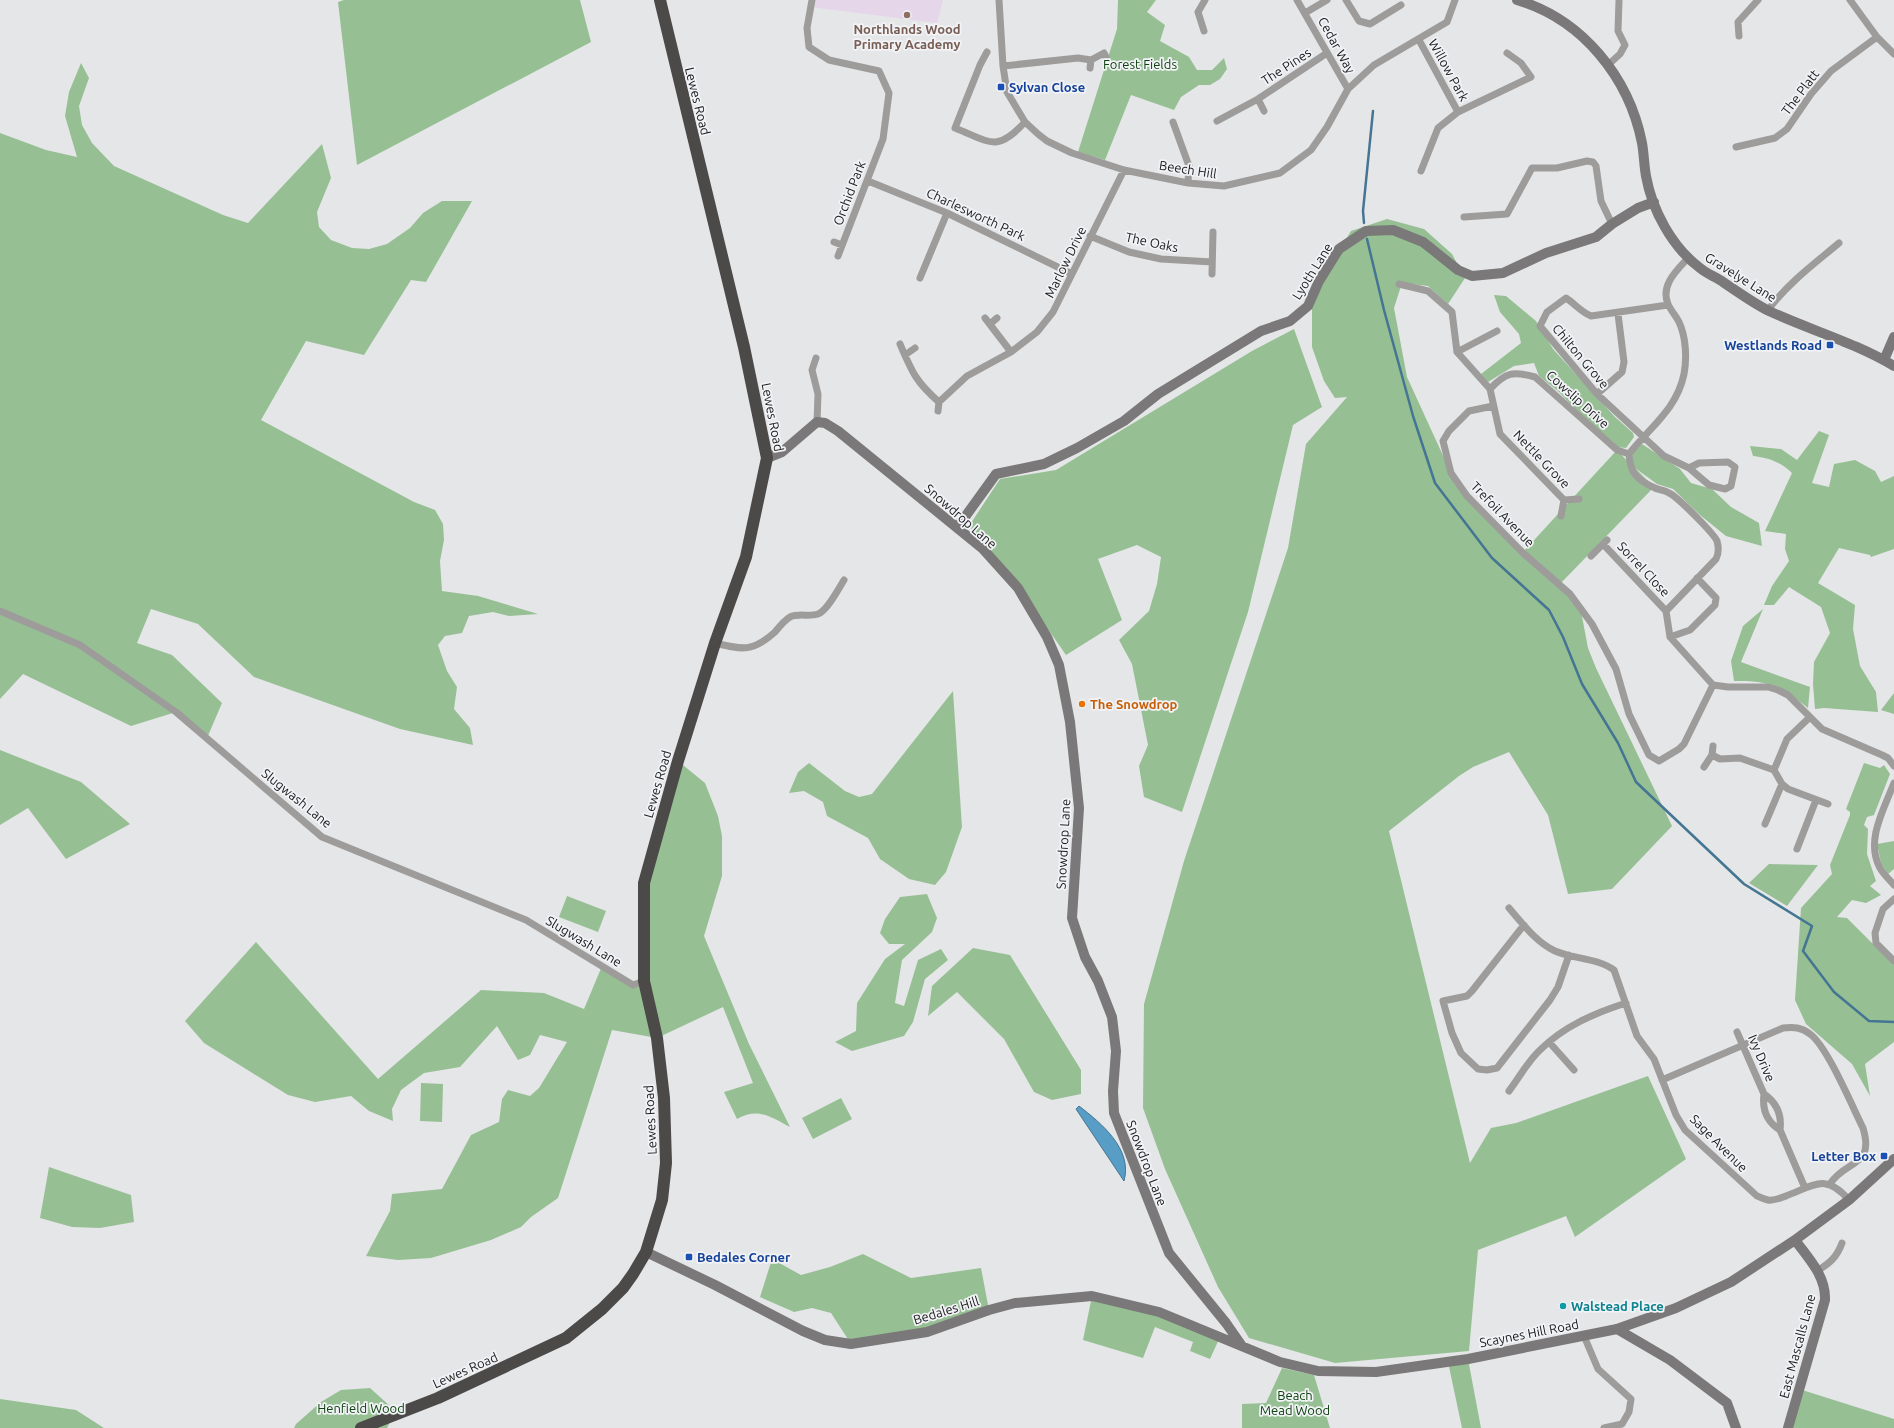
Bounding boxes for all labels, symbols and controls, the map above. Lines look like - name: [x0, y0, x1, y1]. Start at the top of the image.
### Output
- marker: Northlands Wood Primary Academy: [902, 10, 912, 20]
- street label: Cedar Way: [1316, 14, 1358, 76]
- place label: Northlands Wood Primary Academy: [853, 22, 961, 51]
- street label: Willow Park: [1426, 37, 1472, 104]
- street label: The Pines: [1259, 45, 1314, 87]
- park label: Forest Fields: [1103, 57, 1177, 71]
- street label: Lewes Road: [683, 66, 713, 136]
- street label: The Platt: [1778, 67, 1822, 117]
- place label: Sylvan Close: [1009, 80, 1085, 94]
- marker: Sylvan Close: [996, 82, 1006, 92]
- street label: Orchid Park: [830, 158, 868, 227]
- street label: Beech Hill: [1158, 158, 1218, 181]
- street label: Charlesworth Park: [924, 185, 1028, 243]
- street label: Marlow Drive: [1042, 224, 1088, 300]
- street label: The Oaks: [1124, 230, 1180, 255]
- street label: Lyoth Lane: [1289, 240, 1335, 302]
- street label: Gravelye Lane: [1703, 249, 1779, 305]
- street label: Chilton Grove: [1550, 321, 1612, 391]
- place label: Westlands Road: [1724, 338, 1822, 352]
- marker: Westlands Road: [1825, 340, 1835, 350]
- street label: Cowslip Drive: [1544, 367, 1612, 431]
- street label: Lewes Road: [759, 381, 787, 453]
- street label: Nettle Grove: [1511, 427, 1573, 491]
- street label: Trefoil Avenue: [1469, 479, 1537, 549]
- street label: Snowdrop Lane: [922, 481, 1000, 551]
- street label: Sorrel Close: [1615, 539, 1673, 599]
- place label: The Snowdrop: [1090, 697, 1178, 711]
- marker: The Snowdrop: [1077, 699, 1087, 709]
- street label: Lewes Road: [641, 749, 673, 819]
- street label: Slugwash Lane: [259, 766, 335, 830]
- street label: Snowdrop Lane: [1054, 798, 1072, 890]
- street label: Slugwash Lane: [544, 913, 624, 969]
- street label: Ivy Drive: [1746, 1032, 1778, 1084]
- street label: Lewes Road: [641, 1085, 659, 1155]
- street label: Sage Avenue: [1688, 1112, 1750, 1174]
- street label: Snowdrop Lane: [1124, 1118, 1170, 1208]
- place label: Letter Box: [1811, 1149, 1876, 1163]
- marker: Letter Box: [1879, 1151, 1889, 1161]
- place label: Bedales Corner: [697, 1250, 791, 1264]
- marker: Bedales Corner: [684, 1252, 694, 1262]
- street label: East Mascalls Lane: [1776, 1292, 1818, 1400]
- street label: Bedales Hill: [911, 1293, 981, 1327]
- place label: Walstead Place: [1571, 1299, 1664, 1313]
- marker: Walstead Place: [1558, 1301, 1568, 1311]
- street label: Scaynes Hill Road: [1478, 1316, 1580, 1350]
- street label: Lewes Road: [430, 1349, 500, 1391]
- park label: Beach Mead Wood: [1260, 1388, 1330, 1417]
- park label: Henfield Wood: [317, 1401, 405, 1415]

